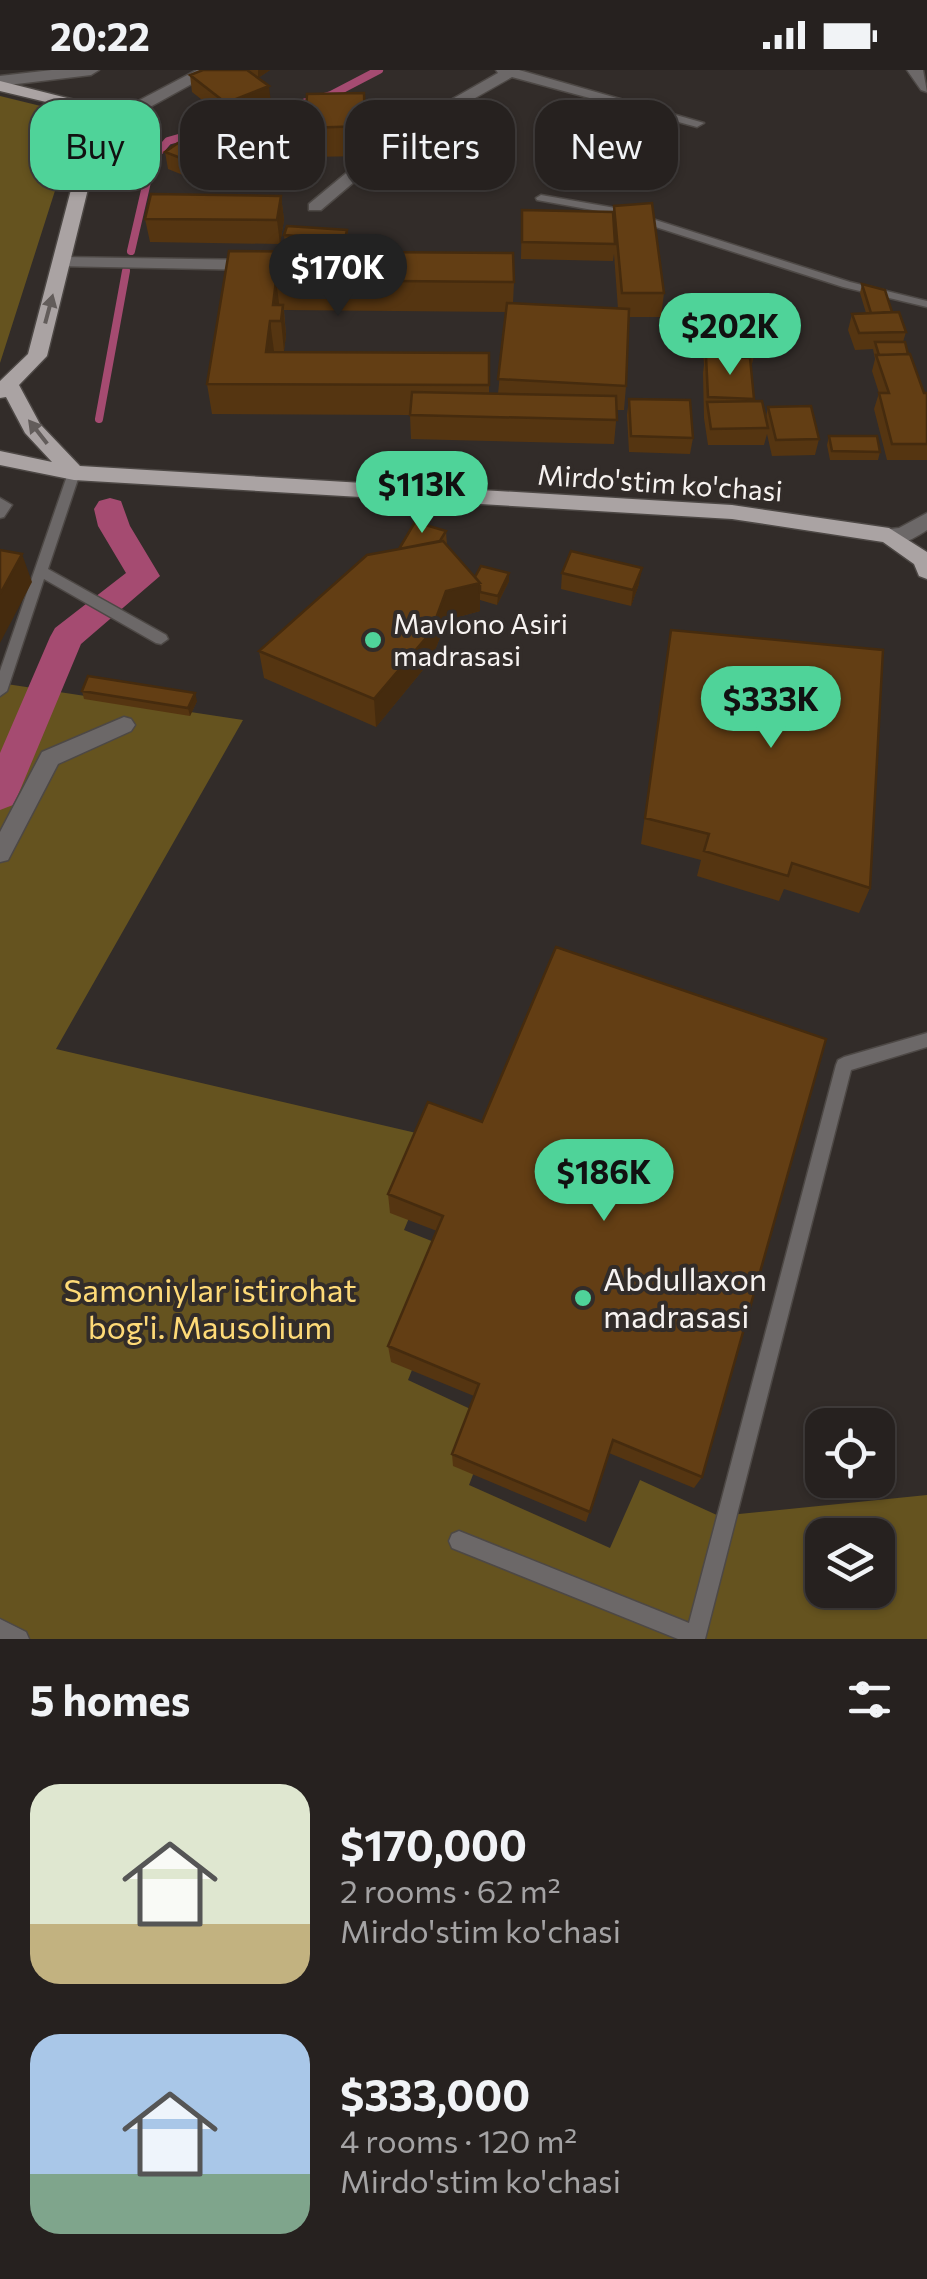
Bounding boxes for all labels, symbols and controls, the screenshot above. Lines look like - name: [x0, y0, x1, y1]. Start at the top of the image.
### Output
- text: 20:22: [50, 12, 150, 59]
- chip: Buy: [30, 100, 160, 190]
- chip: Rent: [180, 100, 325, 190]
- chip: Filters: [345, 100, 515, 190]
- chip: New: [535, 100, 678, 190]
- pin: $170K: [268, 234, 408, 319]
- text: $170K: [291, 246, 385, 286]
- one-way arrow: [42, 293, 58, 324]
- pin: $202K: [660, 293, 800, 378]
- text: $202K: [681, 305, 779, 345]
- one-way arrow: [28, 420, 49, 445]
- pin: $113K: [352, 451, 492, 536]
- street label: Mirdo'stim ko'chasi: [536, 456, 784, 508]
- text: $113K: [378, 463, 466, 503]
- place label: Mavlono Asiri madrasasi: [393, 606, 568, 672]
- marker: Mavlono Asiri madrasasi: [362, 629, 384, 651]
- pin: $333K: [701, 666, 841, 751]
- text: $333K: [723, 678, 819, 718]
- pin: $186K: [534, 1139, 674, 1224]
- text: $186K: [557, 1151, 651, 1191]
- place label: Abdullaxon madrasasi: [603, 1258, 767, 1335]
- park label: Samoniylar istirohat bog'i. Mausolium: [63, 1269, 357, 1346]
- marker: Abdullaxon madrasasi: [572, 1287, 594, 1309]
- map controls: [805, 1408, 895, 1608]
- button: locate: [805, 1408, 895, 1498]
- button: layers: [805, 1518, 895, 1608]
- icon: filters: [842, 1672, 897, 1727]
- text: 5 homes: [30, 1673, 190, 1725]
- text: $170,000: [340, 1818, 527, 1870]
- icon: home: [110, 1824, 230, 1944]
- text: 2 rooms · 62 m²: [340, 1870, 561, 1910]
- text: Mirdo'stim ko'chasi: [340, 1910, 621, 1950]
- text: $333,000: [340, 2068, 530, 2120]
- icon: home: [110, 2074, 230, 2194]
- text: 4 rooms · 120 m²: [340, 2120, 577, 2160]
- text: Mirdo'stim ko'chasi: [340, 2160, 621, 2200]

